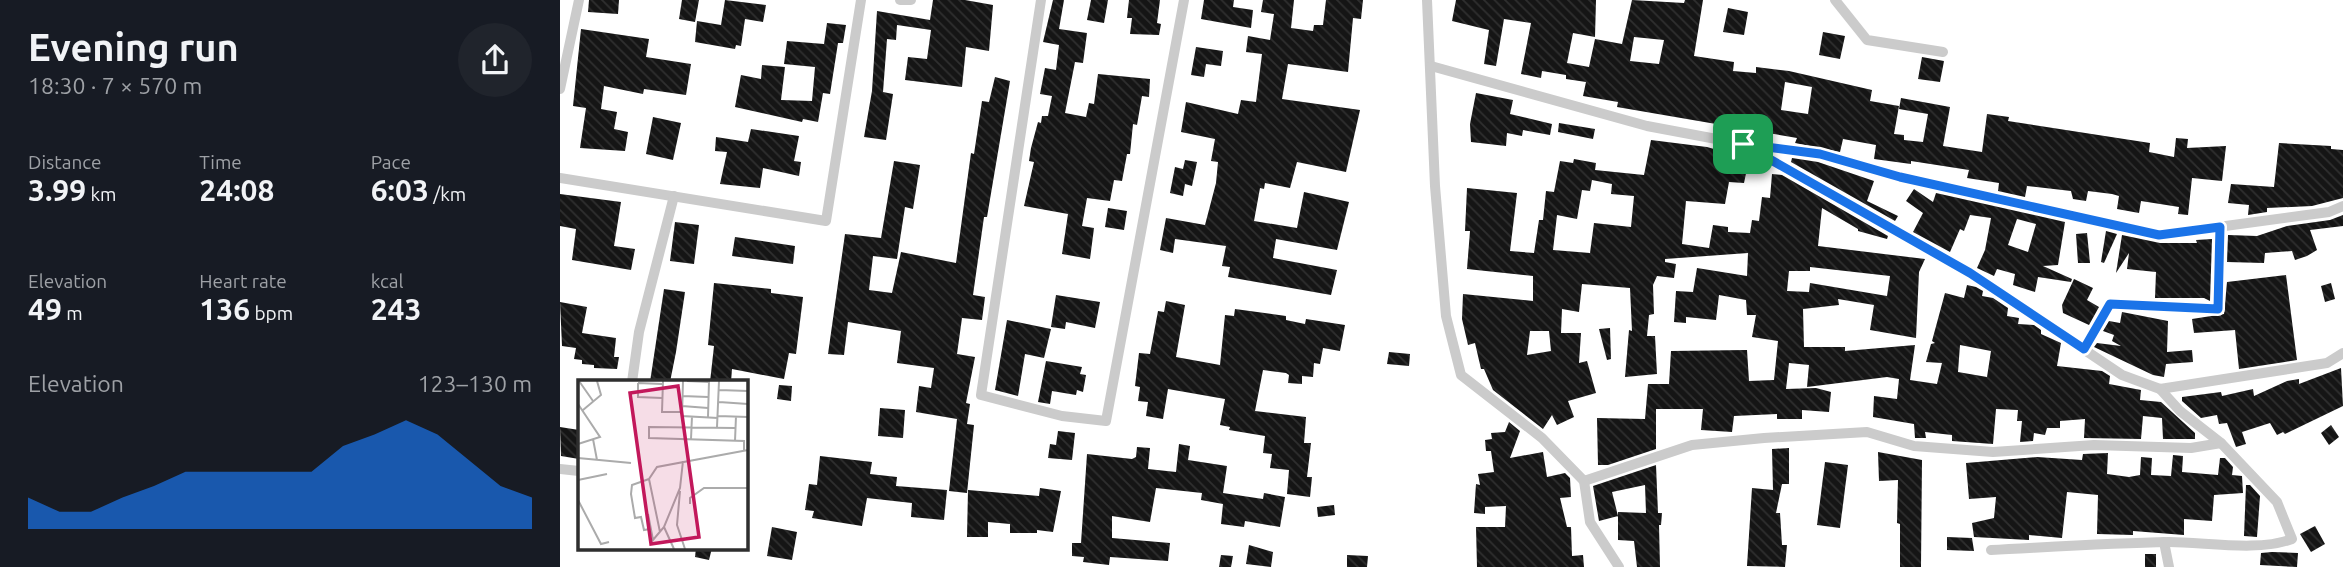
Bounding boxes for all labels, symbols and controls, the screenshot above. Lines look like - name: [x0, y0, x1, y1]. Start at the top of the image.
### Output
- button: share: [458, 23, 532, 97]
- text: Evening run: [28, 26, 239, 68]
- text: 18:30 · 7 × 570 m: [28, 73, 202, 98]
- pin: [1713, 114, 1773, 174]
- icon: arrive: [1724, 125, 1762, 163]
- text: Distance: [28, 151, 102, 173]
- text: Time: [199, 151, 242, 173]
- text: Pace: [371, 151, 411, 173]
- text: 3.99: [28, 173, 86, 207]
- text: 24:08: [199, 173, 274, 207]
- text: 6:03: [371, 173, 429, 207]
- text: km: [86, 183, 116, 205]
- text: /km: [429, 183, 466, 205]
- text: Elevation: [28, 270, 107, 292]
- text: Heart rate: [199, 270, 287, 292]
- text: kcal: [371, 270, 403, 292]
- text: 49: [28, 292, 62, 326]
- text: 136: [199, 292, 250, 326]
- text: 243: [371, 292, 421, 326]
- text: m: [62, 302, 83, 324]
- text: bpm: [250, 302, 293, 324]
- text: Elevation: [28, 371, 124, 396]
- text: 123–130 m: [418, 371, 532, 396]
- inset map: [578, 380, 747, 550]

